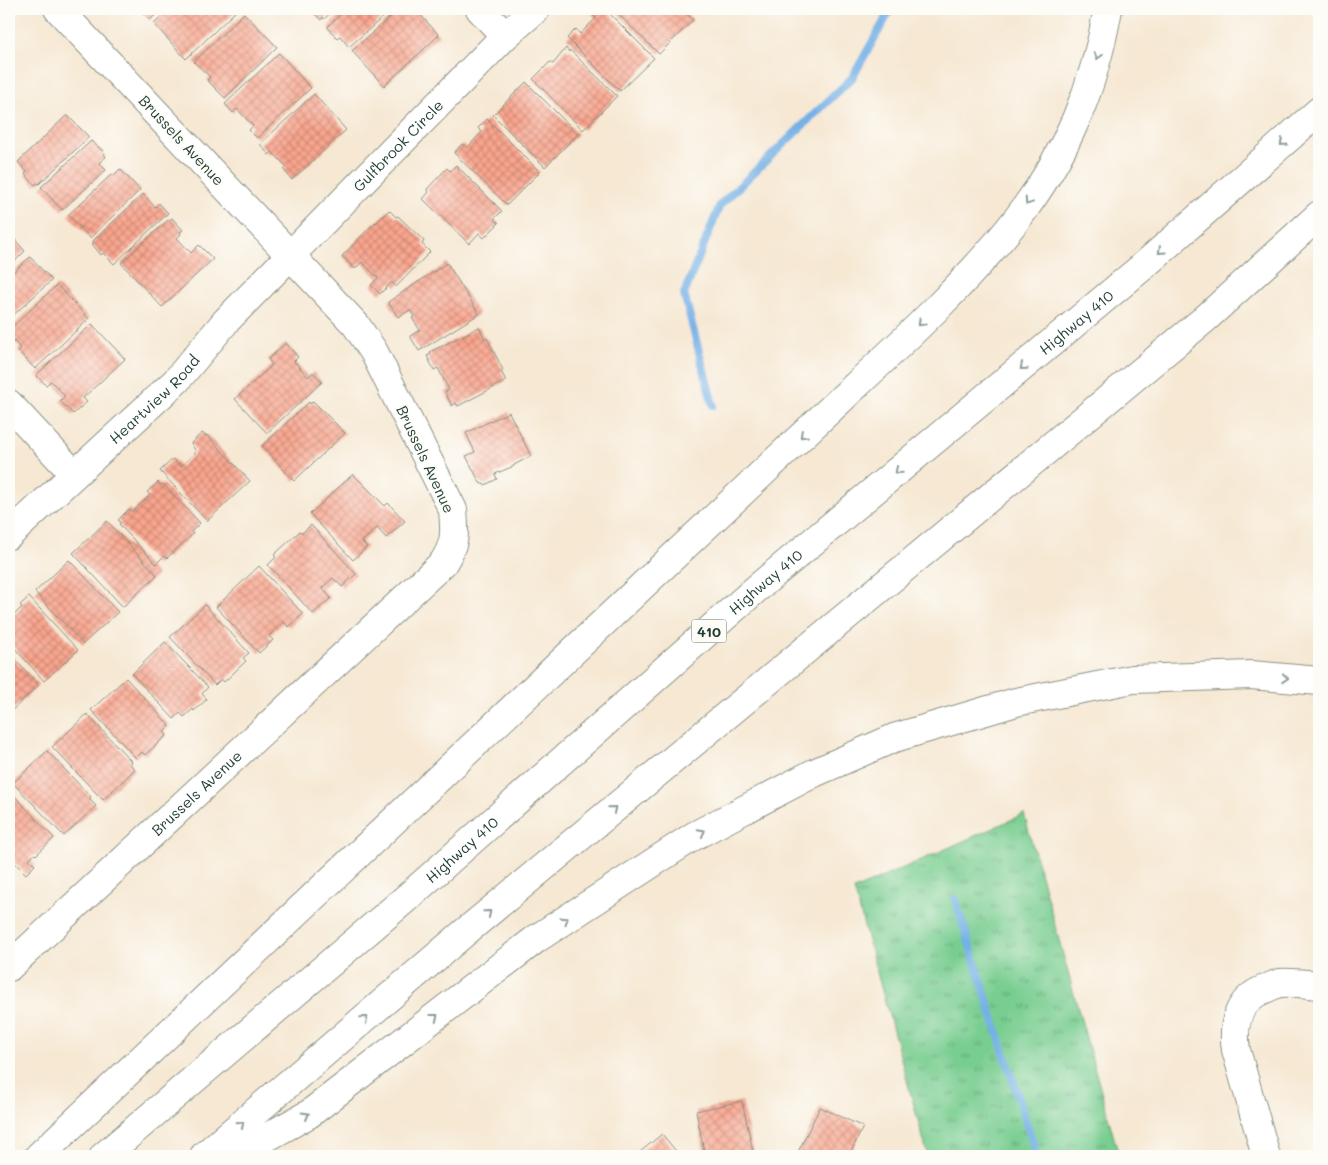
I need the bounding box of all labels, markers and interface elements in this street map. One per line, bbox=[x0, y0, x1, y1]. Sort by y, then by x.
one-way arrow bbox=[1094, 52, 1104, 60]
street label: Brussels Avenue bbox=[135, 91, 229, 189]
street label: Gulfbrook Circle bbox=[348, 95, 447, 196]
one-way arrow bbox=[1279, 137, 1288, 146]
one-way arrow bbox=[1025, 197, 1035, 206]
one-way arrow bbox=[1158, 245, 1167, 254]
street label: Highway 410 bbox=[1035, 285, 1118, 359]
one-way arrow bbox=[917, 317, 926, 326]
street label: Heartview Road bbox=[105, 350, 204, 448]
one-way arrow bbox=[1020, 361, 1029, 370]
street label: Brussels Avenue bbox=[392, 402, 460, 516]
one-way arrow bbox=[799, 429, 808, 438]
one-way arrow bbox=[895, 465, 904, 474]
street label: Highway 410 bbox=[724, 545, 806, 619]
road number: 410 bbox=[692, 620, 726, 642]
one-way arrow bbox=[1281, 672, 1289, 683]
street label: Brussels Avenue bbox=[147, 745, 246, 840]
one-way arrow bbox=[608, 806, 617, 815]
street label: Highway 410 bbox=[421, 812, 502, 887]
one-way arrow bbox=[696, 828, 705, 838]
one-way arrow bbox=[483, 910, 492, 919]
one-way arrow bbox=[559, 917, 569, 926]
one-way arrow bbox=[429, 1014, 439, 1023]
one-way arrow bbox=[359, 1015, 368, 1024]
one-way arrow bbox=[300, 1112, 309, 1122]
one-way arrow bbox=[236, 1121, 245, 1130]

